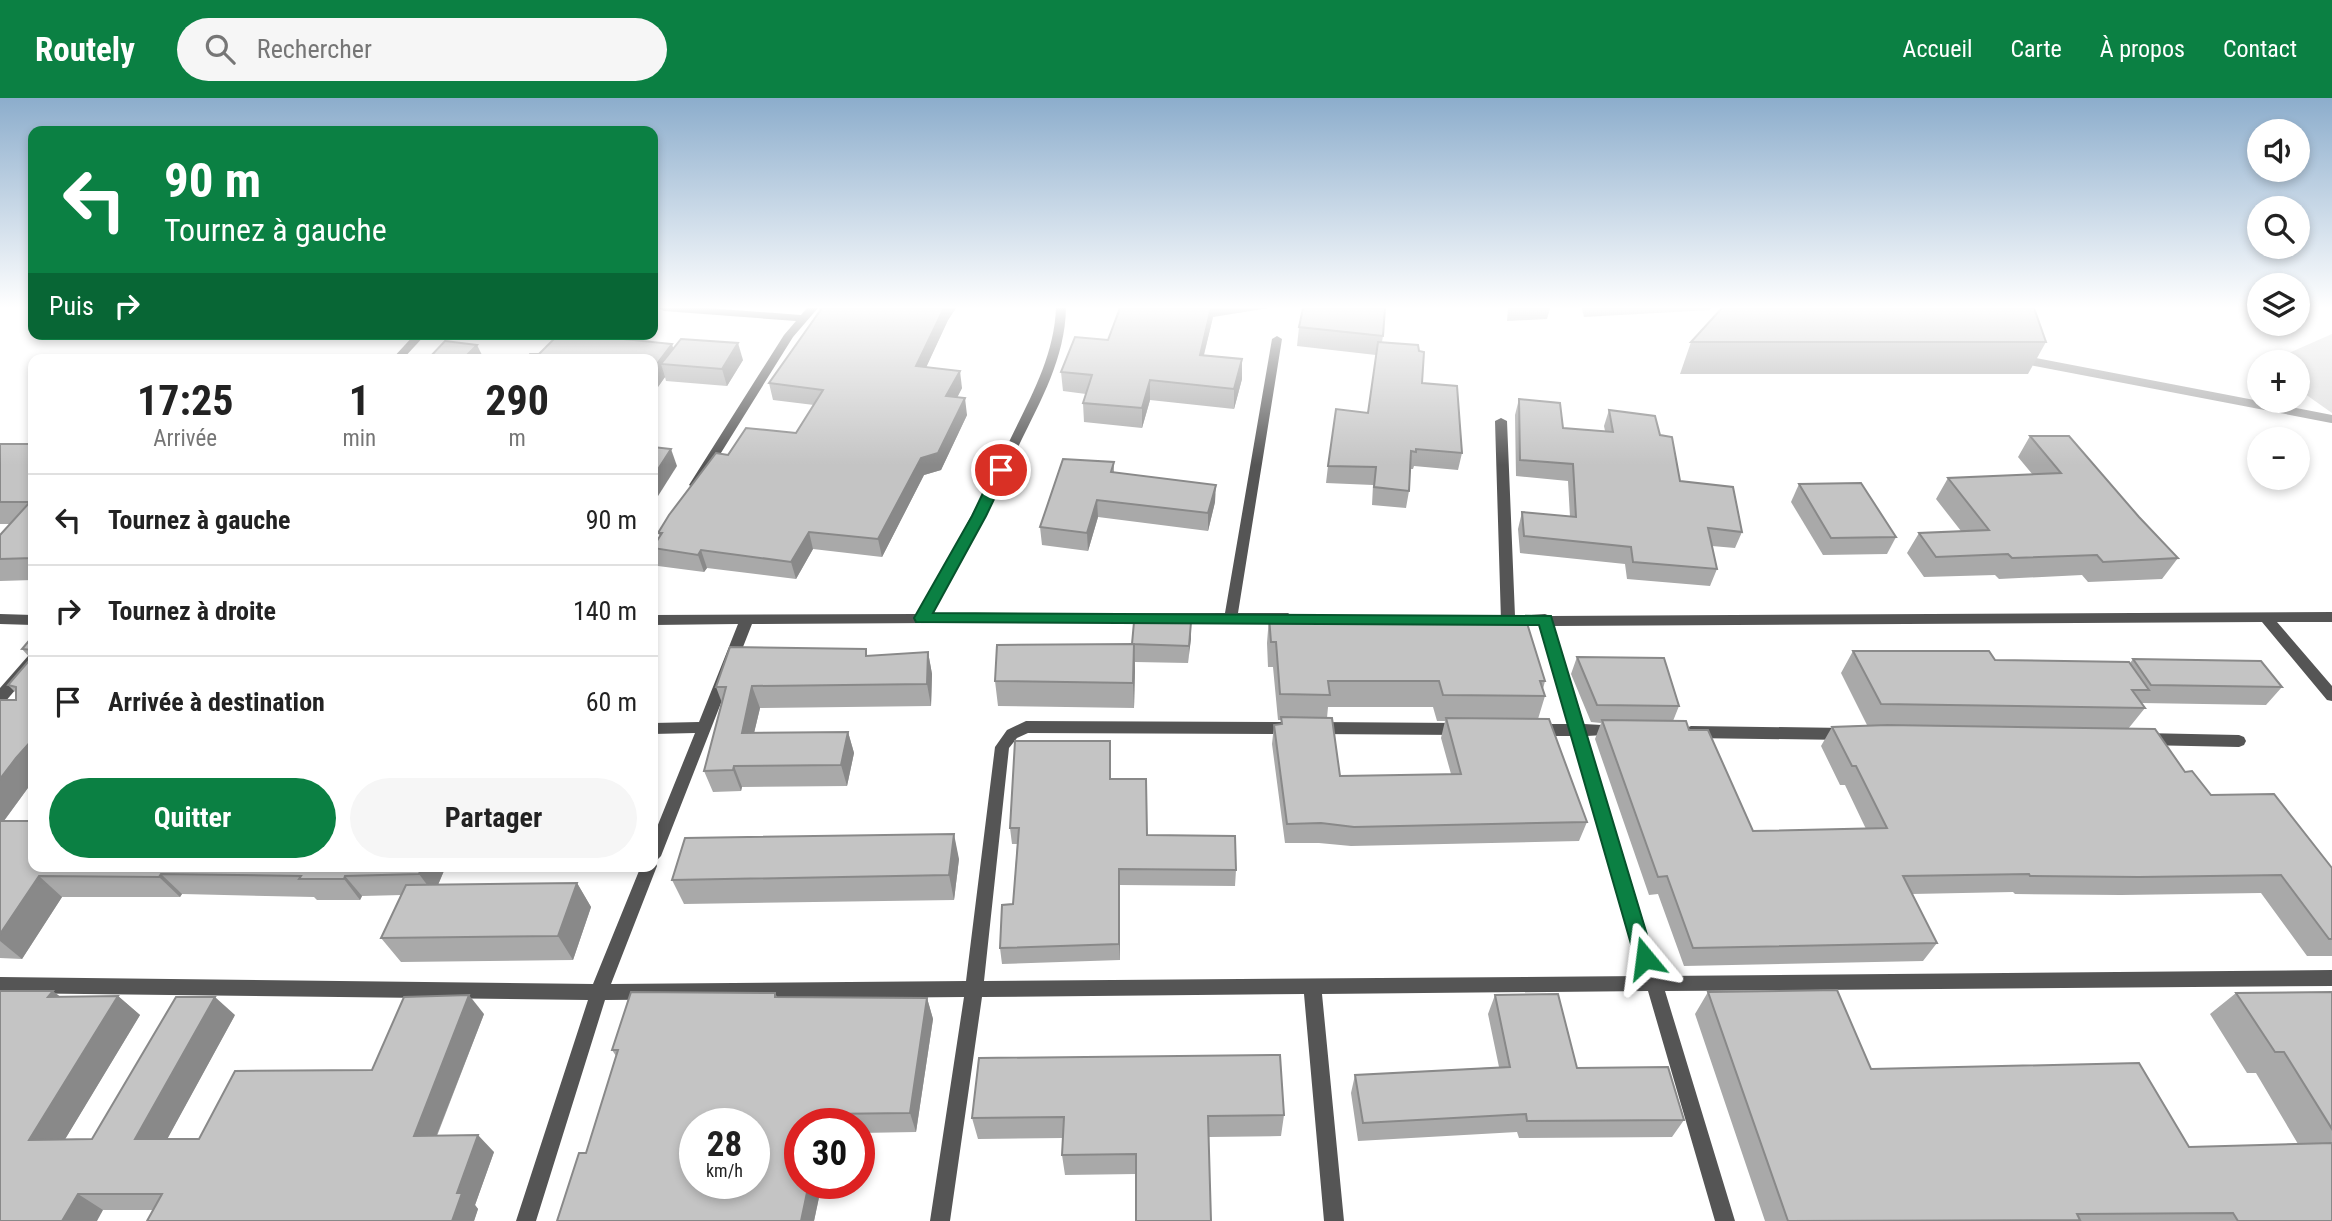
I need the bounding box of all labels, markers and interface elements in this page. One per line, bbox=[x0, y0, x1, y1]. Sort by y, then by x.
search box bbox=[177, 18, 667, 81]
text: Routely bbox=[35, 30, 135, 69]
icon: search bbox=[201, 30, 239, 68]
text: Rechercher bbox=[257, 34, 372, 64]
text: Accueil bbox=[1903, 35, 1972, 63]
text: Carte bbox=[2010, 35, 2062, 63]
text: À propos bbox=[2100, 35, 2185, 63]
text: Contact bbox=[2223, 35, 2297, 63]
map controls bbox=[2247, 119, 2310, 490]
button: sound bbox=[2247, 119, 2310, 182]
text: 90 m bbox=[164, 152, 261, 209]
icon: left bbox=[49, 154, 140, 245]
button: search bbox=[2247, 196, 2310, 259]
text: Tournez à gauche bbox=[164, 211, 387, 249]
button: layers bbox=[2247, 273, 2310, 336]
icon: right bbox=[108, 287, 146, 325]
text: Puis bbox=[49, 291, 94, 321]
button: + bbox=[2247, 350, 2310, 413]
text: 17:25 bbox=[137, 376, 233, 425]
text: 1 bbox=[349, 376, 370, 425]
text: 290 bbox=[485, 376, 549, 425]
text: Arrivée bbox=[153, 425, 217, 452]
text: min bbox=[342, 425, 376, 452]
text: m bbox=[508, 425, 526, 452]
button: − bbox=[2247, 427, 2310, 490]
pin bbox=[971, 440, 1031, 500]
icon: arrive bbox=[982, 451, 1020, 489]
icon: left bbox=[49, 501, 87, 539]
text: Tournez à gauche bbox=[108, 505, 290, 535]
text: 90 m bbox=[586, 505, 637, 535]
icon: right bbox=[49, 592, 87, 630]
text: Tournez à droite bbox=[108, 596, 276, 626]
text: 140 m bbox=[573, 596, 637, 626]
icon: arrive bbox=[49, 683, 87, 721]
text: Arrivée à destination bbox=[108, 687, 325, 717]
text: 60 m bbox=[586, 687, 637, 717]
button: Quitter bbox=[49, 778, 336, 858]
button: Partager bbox=[350, 778, 637, 858]
position arrow bbox=[1608, 921, 1682, 995]
speed limit sign: 30 bbox=[784, 1108, 875, 1199]
text: 28 bbox=[707, 1124, 742, 1165]
text: km/h bbox=[706, 1160, 743, 1181]

